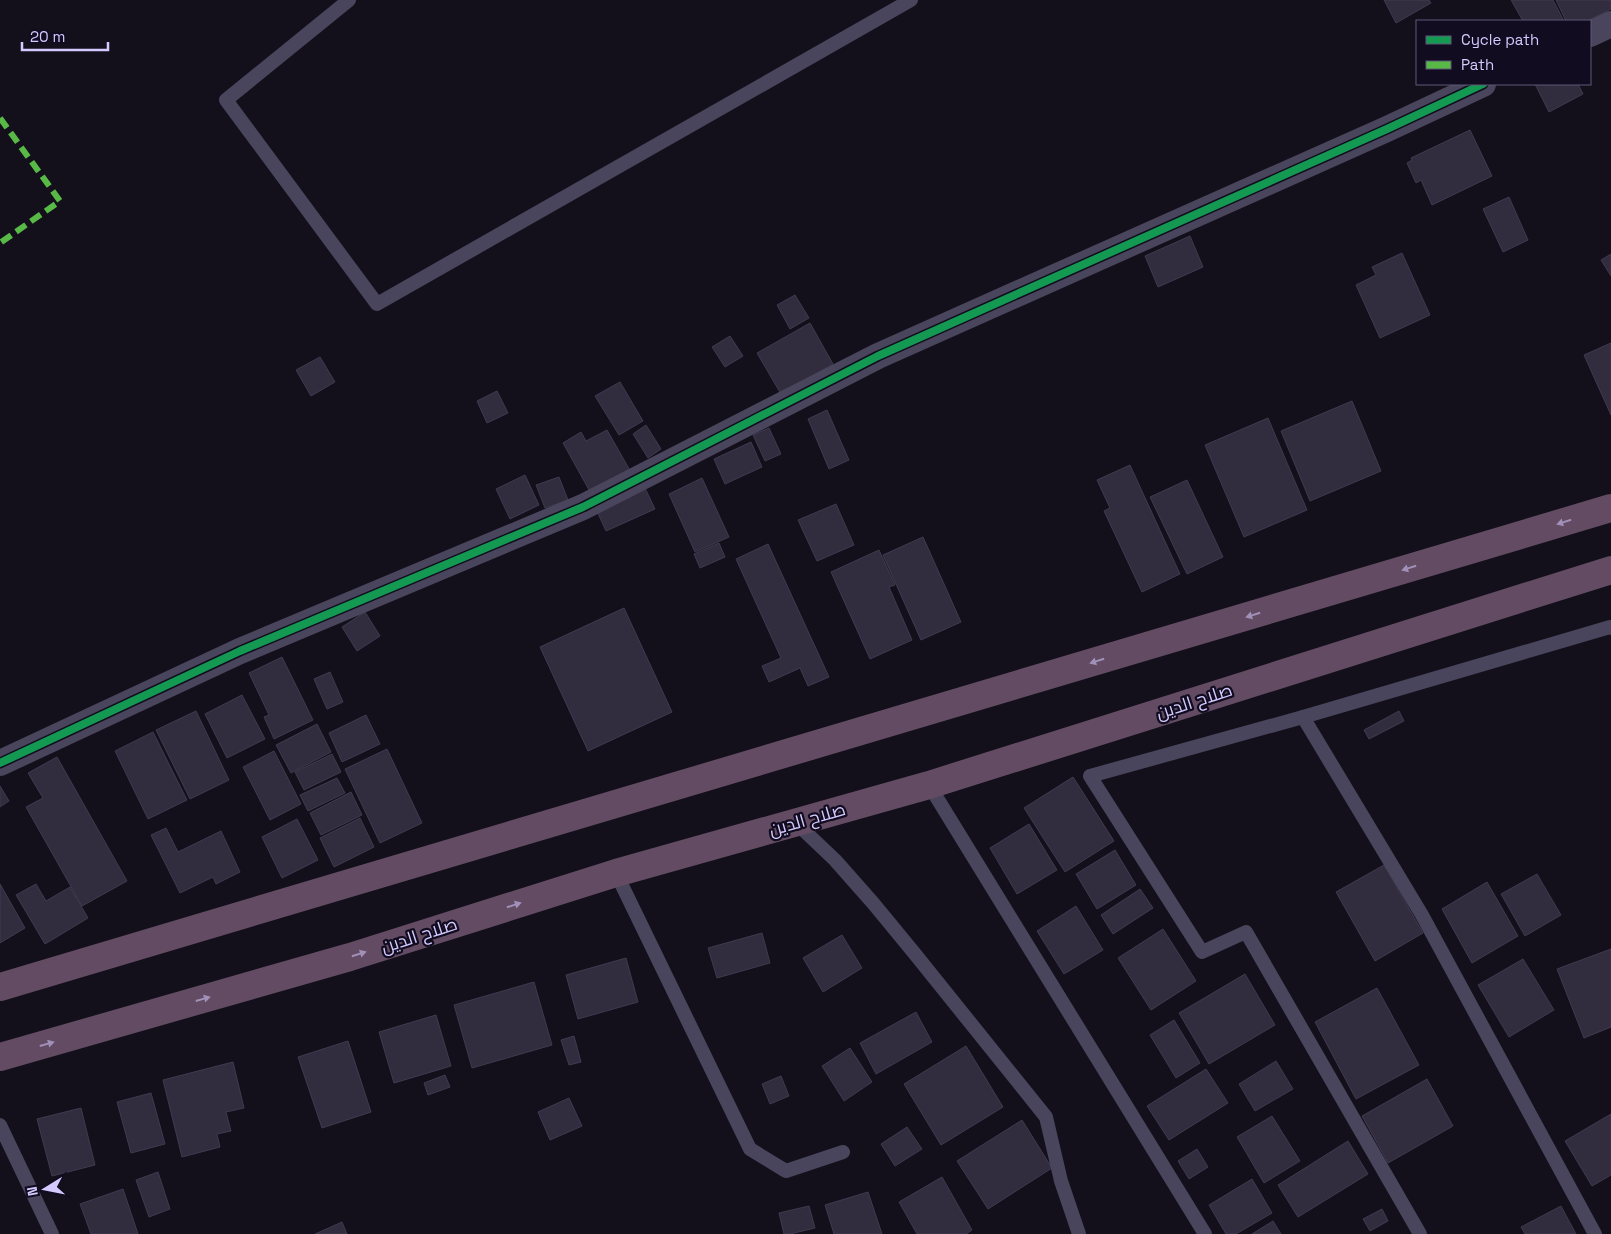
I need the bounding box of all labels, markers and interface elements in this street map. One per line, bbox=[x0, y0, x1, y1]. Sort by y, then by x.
scale bar bbox=[22, 20, 109, 52]
legend bbox=[1416, 20, 1591, 85]
text: 20 m bbox=[30, 27, 65, 46]
text: Cycle path bbox=[1461, 30, 1539, 49]
text: Path bbox=[1461, 55, 1494, 74]
one-way arrow bbox=[1557, 518, 1572, 526]
one-way arrow bbox=[1401, 565, 1416, 573]
one-way arrow bbox=[1245, 611, 1260, 619]
one-way arrow bbox=[1089, 657, 1104, 665]
street label: صلاح الدين bbox=[1153, 678, 1235, 725]
street label: صلاح الدين bbox=[766, 797, 848, 842]
one-way arrow bbox=[507, 901, 522, 909]
street label: صلاح الدين bbox=[378, 912, 460, 959]
one-way arrow bbox=[352, 950, 367, 958]
one-way arrow bbox=[196, 995, 211, 1003]
one-way arrow bbox=[39, 1040, 54, 1048]
north arrow bbox=[20, 1164, 70, 1214]
text: N bbox=[23, 1185, 42, 1197]

